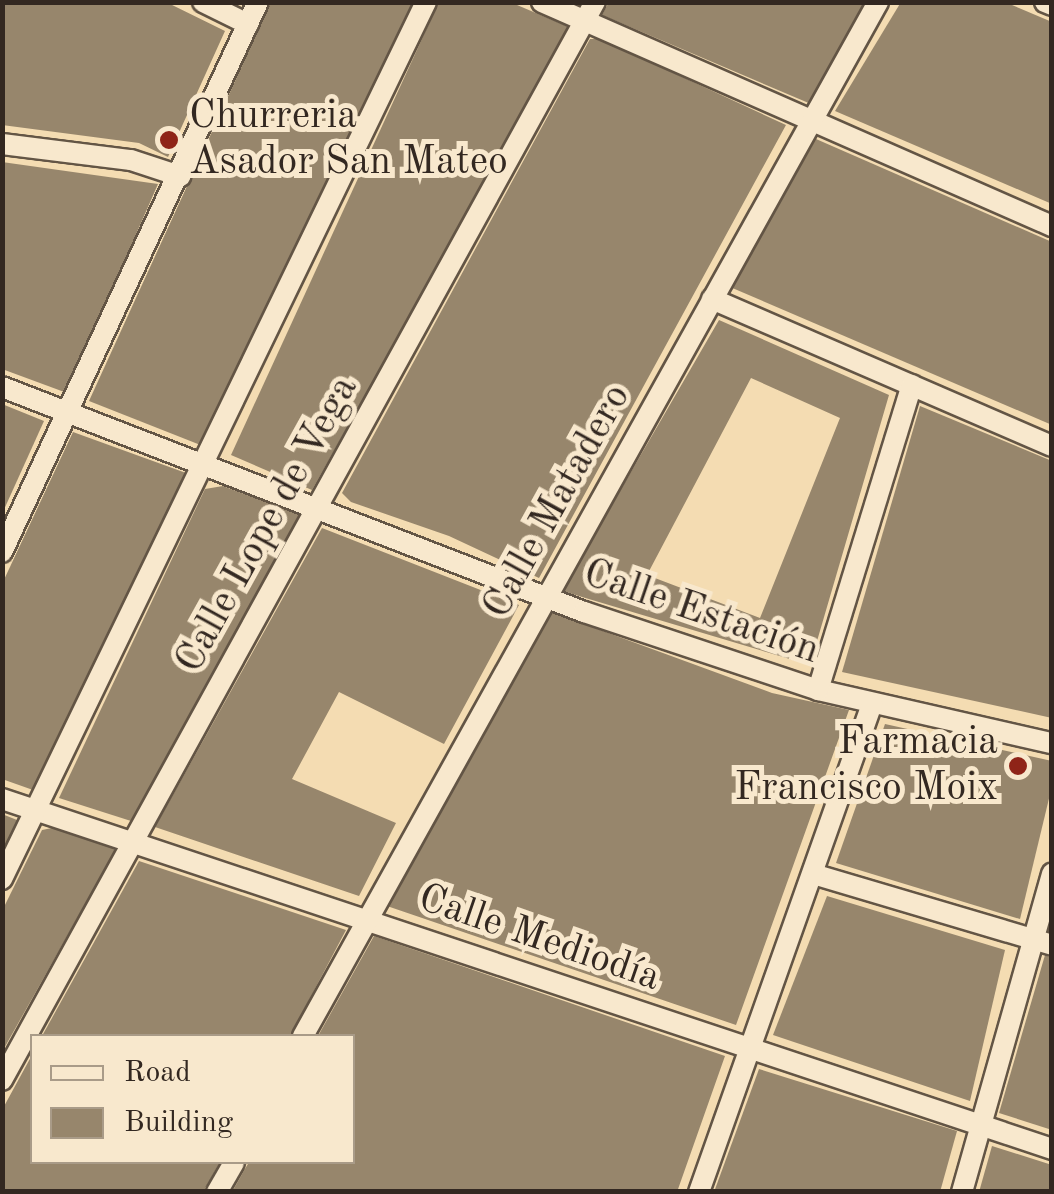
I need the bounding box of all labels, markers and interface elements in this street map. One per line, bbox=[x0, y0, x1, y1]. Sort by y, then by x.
place label: Churreria Asador San Mateo bbox=[189, 93, 508, 187]
marker: Churreria Asador San Mateo bbox=[158, 129, 180, 151]
street label: Calle Lope de Vega bbox=[167, 368, 369, 682]
street label: Calle Matadero bbox=[474, 377, 642, 627]
street label: Calle Estación bbox=[577, 550, 825, 676]
place label: Farmacia Francisco Moix bbox=[734, 719, 998, 813]
marker: Farmacia Francisco Moix bbox=[1007, 755, 1029, 777]
street label: Calle Mediodía bbox=[412, 875, 666, 1003]
legend bbox=[30, 1034, 355, 1164]
text: Road bbox=[124, 1058, 191, 1088]
text: Building bbox=[124, 1108, 233, 1138]

